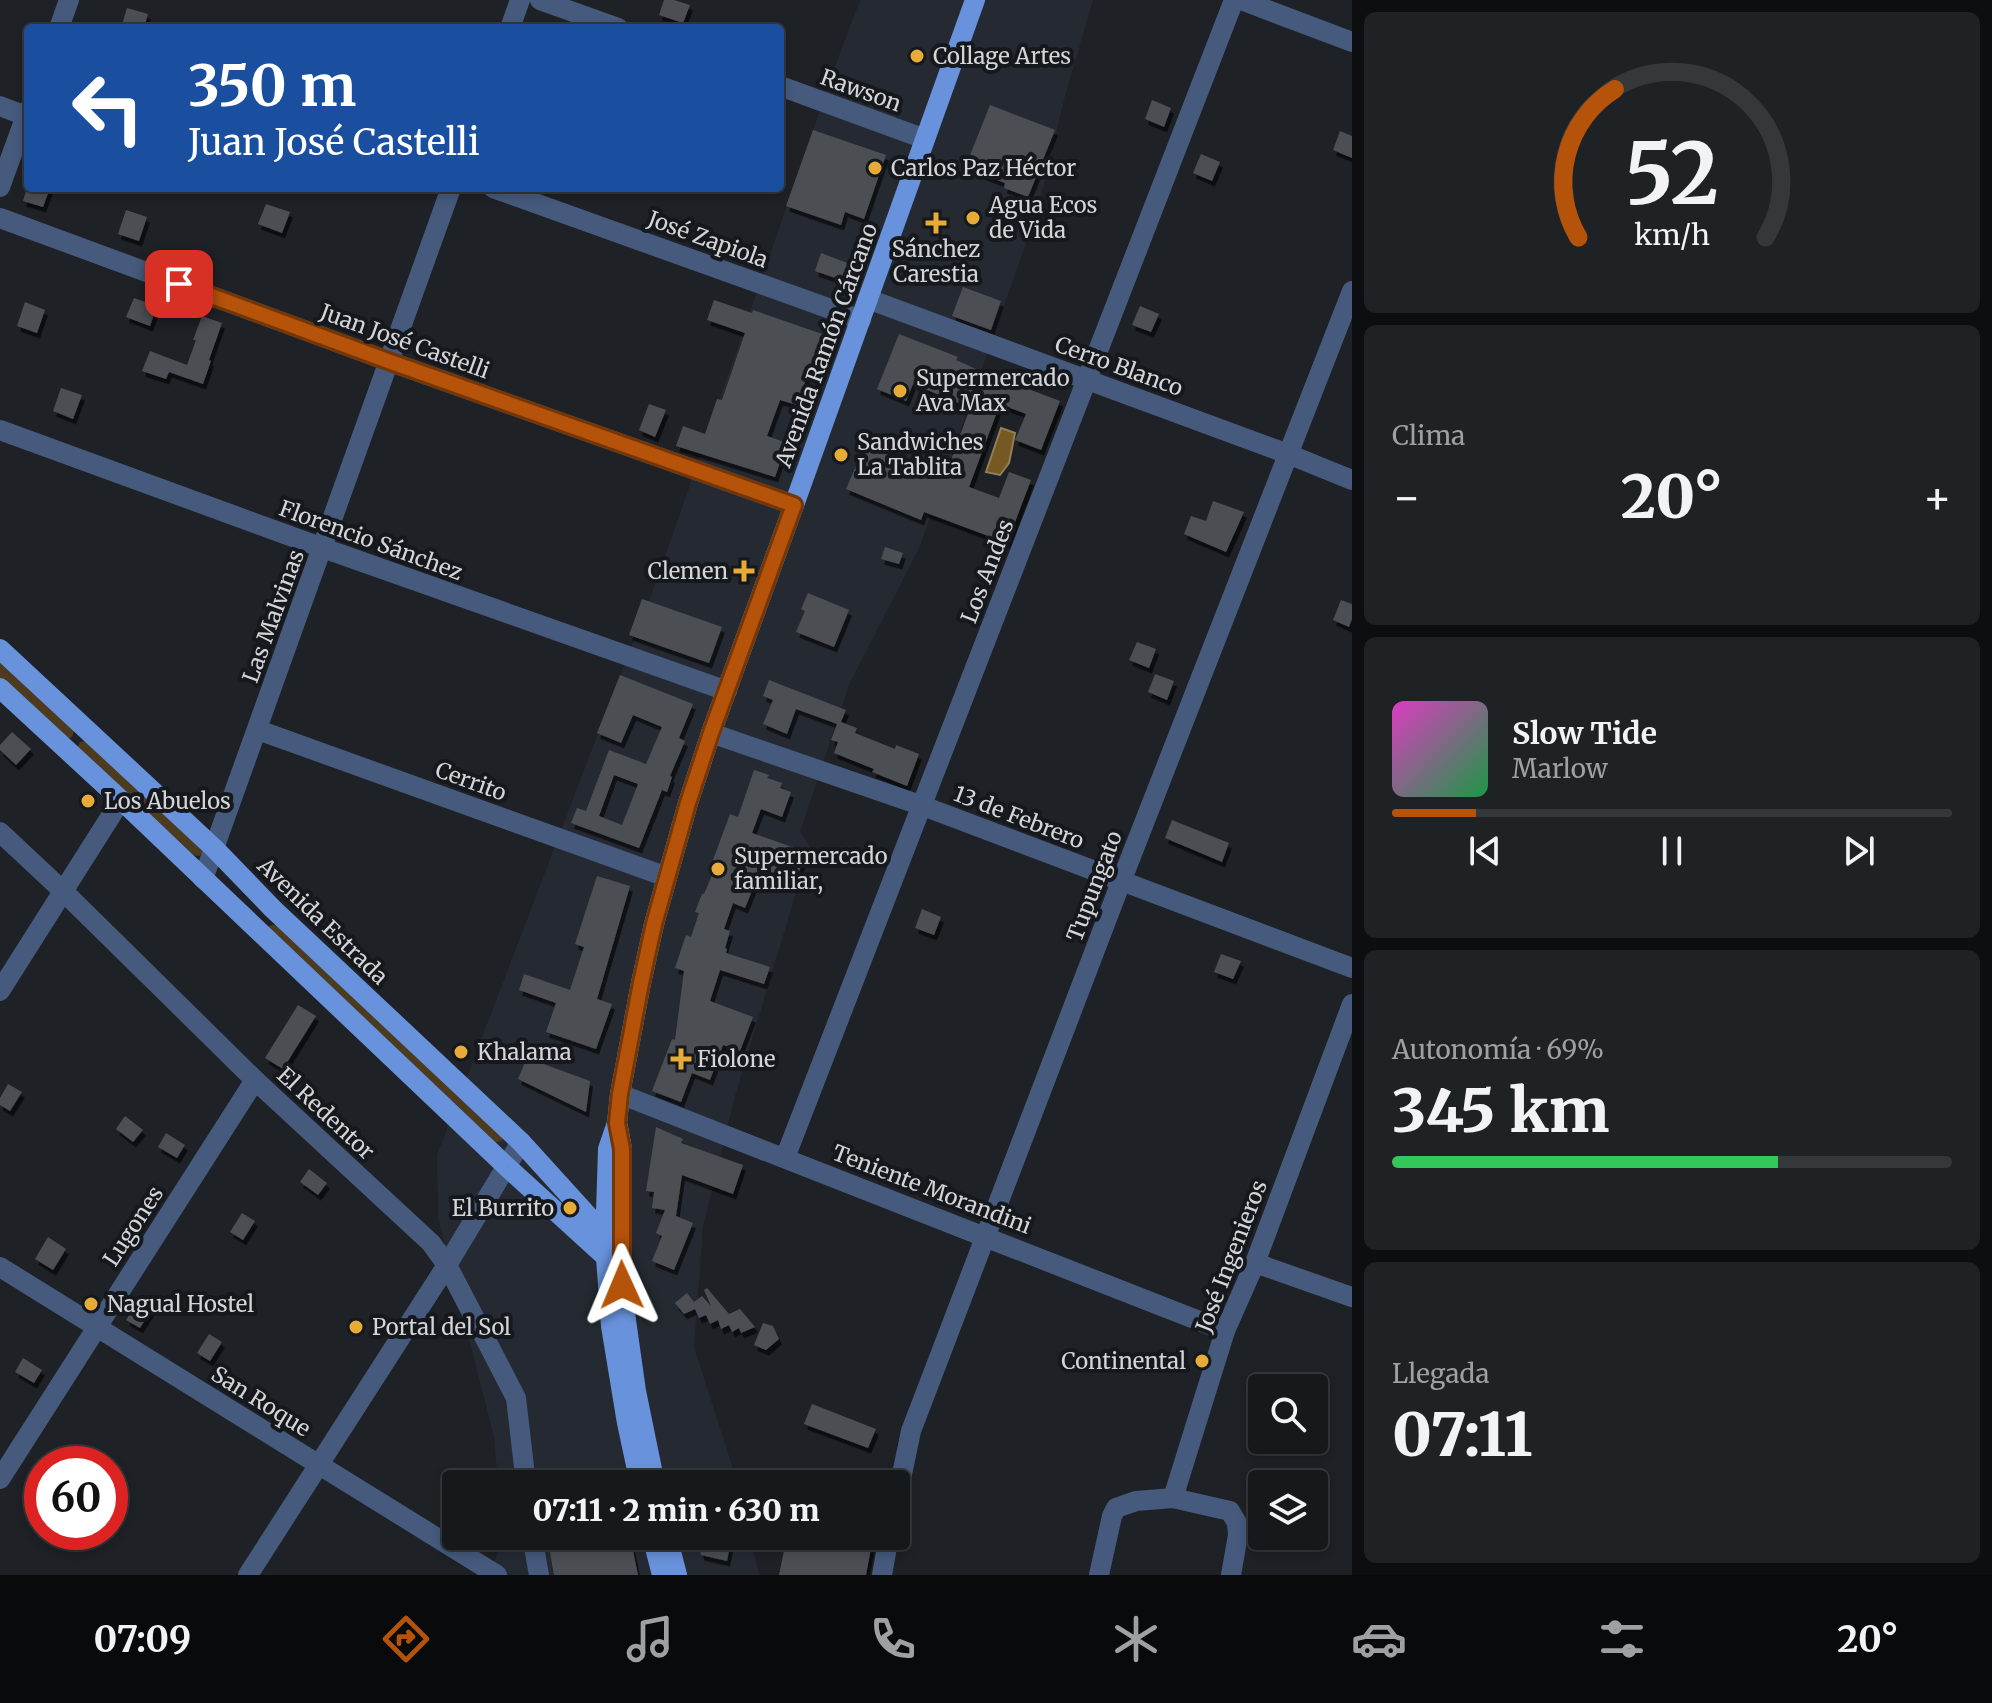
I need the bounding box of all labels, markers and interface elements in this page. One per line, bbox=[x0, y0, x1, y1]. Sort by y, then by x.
place label: Collage Artes bbox=[933, 42, 1071, 70]
marker: Collage Artes bbox=[908, 47, 926, 65]
text: 350 m bbox=[188, 51, 356, 121]
icon: left bbox=[56, 56, 160, 160]
street label: Rawson bbox=[817, 62, 906, 118]
text: Juan José Castelli bbox=[188, 120, 480, 165]
text: 52 bbox=[1625, 122, 1719, 227]
place label: Carlos Paz Héctor bbox=[891, 154, 1076, 182]
marker: Carlos Paz Héctor bbox=[866, 159, 884, 177]
place label: Agua Ecos de Vida bbox=[988, 191, 1097, 244]
street label: José Zapiola bbox=[643, 204, 772, 274]
marker: Agua Ecos de Vida bbox=[964, 209, 982, 227]
marker: Sánchez Carestia bbox=[927, 214, 945, 232]
text: km/h bbox=[1634, 217, 1710, 253]
street label: Avenida Ramón Cárcano bbox=[768, 219, 883, 472]
place label: Sánchez Carestia bbox=[892, 235, 980, 288]
pin bbox=[145, 250, 213, 318]
icon: arrive bbox=[157, 262, 201, 306]
street label: Juan José Castelli bbox=[316, 297, 494, 385]
street label: Cerro Blanco bbox=[1051, 330, 1187, 402]
place label: Supermercado Ava Max bbox=[915, 364, 1070, 417]
marker: Supermercado Ava Max bbox=[891, 382, 909, 400]
text: Clima bbox=[1392, 419, 1465, 452]
place label: Sandwiches La Tablita bbox=[857, 428, 984, 481]
marker: Sandwiches La Tablita bbox=[832, 446, 850, 464]
text: 20° bbox=[1621, 459, 1723, 534]
text: − bbox=[1392, 470, 1421, 525]
text: + bbox=[1923, 470, 1952, 525]
street label: Florencio Sánchez bbox=[276, 494, 466, 586]
street label: Los Andes bbox=[954, 515, 1020, 627]
street label: Las Malvinas bbox=[236, 546, 310, 686]
place label: Clemen bbox=[648, 557, 728, 585]
marker: Clemen bbox=[735, 562, 753, 580]
text: Slow Tide bbox=[1512, 714, 1657, 752]
text: Marlow bbox=[1512, 752, 1608, 785]
street label: Cerrito bbox=[432, 755, 510, 807]
street label: 13 de Febrero bbox=[950, 779, 1088, 855]
place label: Los Abuelos bbox=[104, 787, 231, 815]
marker: Los Abuelos bbox=[79, 792, 97, 810]
street label: Tupungato bbox=[1060, 827, 1128, 945]
icon: previous bbox=[1463, 829, 1507, 873]
icon: pause bbox=[1650, 829, 1694, 873]
icon: next bbox=[1837, 829, 1881, 873]
place label: Supermercado familiar, bbox=[734, 842, 888, 895]
street label: Avenida Estrada bbox=[251, 851, 394, 990]
marker: Supermercado familiar, bbox=[709, 860, 727, 878]
text: Autonomía · 69% bbox=[1392, 1033, 1604, 1066]
place label: Khalama bbox=[477, 1038, 572, 1066]
marker: Khalama bbox=[452, 1043, 470, 1061]
place label: Fiolone bbox=[697, 1045, 776, 1073]
marker: Fiolone bbox=[672, 1050, 690, 1068]
street label: El Redentor bbox=[271, 1061, 381, 1165]
text: 345 km bbox=[1392, 1073, 1609, 1148]
street label: Teniente Morandini bbox=[829, 1138, 1035, 1240]
street label: José Ingenieros bbox=[1189, 1176, 1273, 1337]
street label: Lugones bbox=[97, 1181, 169, 1271]
place label: El Burrito bbox=[452, 1194, 554, 1222]
marker: El Burrito bbox=[561, 1199, 579, 1217]
position arrow bbox=[580, 1243, 664, 1327]
place label: Nagual Hostel bbox=[107, 1290, 254, 1318]
marker: Nagual Hostel bbox=[82, 1295, 100, 1313]
place label: Portal del Sol bbox=[372, 1313, 511, 1341]
marker: Portal del Sol bbox=[347, 1318, 365, 1336]
place label: Continental bbox=[1061, 1347, 1186, 1375]
marker: Continental bbox=[1193, 1352, 1211, 1370]
text: Llegada bbox=[1392, 1357, 1489, 1390]
street label: San Roque bbox=[206, 1360, 316, 1442]
map controls bbox=[1248, 1374, 1328, 1550]
button: search bbox=[1248, 1374, 1328, 1454]
text: 07:11 bbox=[1392, 1397, 1532, 1472]
speed limit sign: 60 bbox=[24, 1446, 128, 1550]
button: layers bbox=[1248, 1470, 1328, 1550]
text: 07:11 · 2 min · 630 m bbox=[533, 1491, 820, 1529]
icon: directions bbox=[378, 1611, 434, 1667]
icon: music bbox=[622, 1611, 678, 1667]
icon: phone bbox=[865, 1611, 921, 1667]
icon: climate bbox=[1108, 1611, 1164, 1667]
icon: car bbox=[1351, 1611, 1407, 1667]
icon: filters bbox=[1594, 1611, 1650, 1667]
text: 07:09 bbox=[94, 1617, 191, 1662]
text: 20° bbox=[1837, 1617, 1898, 1662]

